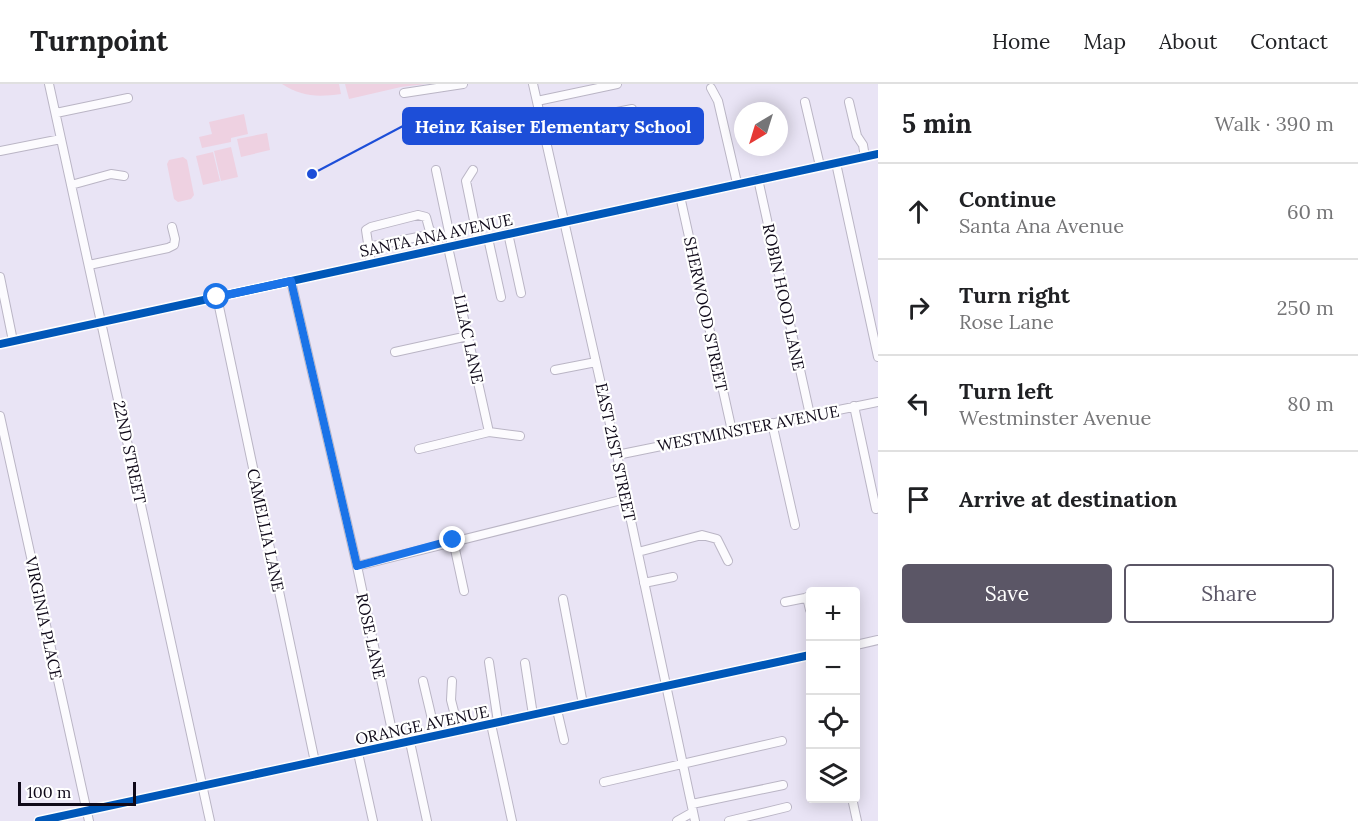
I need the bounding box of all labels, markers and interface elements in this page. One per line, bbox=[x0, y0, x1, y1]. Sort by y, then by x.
text: Turnpoint bbox=[30, 23, 168, 59]
text: Home bbox=[992, 28, 1050, 55]
text: Map bbox=[1083, 28, 1126, 55]
text: About bbox=[1159, 28, 1217, 55]
text: Contact bbox=[1250, 28, 1328, 55]
north arrow bbox=[734, 102, 788, 156]
text: 5 min bbox=[902, 107, 972, 140]
callout: Heinz Kaiser Elementary School bbox=[403, 108, 703, 144]
text: Walk · 390 m bbox=[1215, 111, 1334, 136]
text: Heinz Kaiser Elementary School bbox=[415, 115, 692, 138]
text: Continue bbox=[959, 185, 1056, 213]
icon: ahead bbox=[902, 195, 935, 228]
text: 60 m bbox=[1287, 199, 1334, 224]
street label: SANTA ANA AVENUE bbox=[358, 209, 514, 261]
text: Santa Ana Avenue bbox=[959, 213, 1124, 238]
street label: ROBIN HOOD LANE bbox=[759, 222, 809, 372]
street label: SHERWOOD STREET bbox=[680, 235, 732, 393]
text: Turn right bbox=[959, 281, 1070, 309]
route start bbox=[203, 283, 229, 309]
icon: right bbox=[902, 291, 935, 324]
street label: LILAC LANE bbox=[450, 292, 488, 386]
text: 250 m bbox=[1277, 295, 1334, 320]
text: Rose Lane bbox=[959, 309, 1054, 334]
text: Turn left bbox=[959, 377, 1053, 405]
street label: EAST 21ST STREET bbox=[592, 381, 640, 523]
icon: left bbox=[902, 387, 935, 420]
text: 80 m bbox=[1287, 391, 1334, 416]
street label: 22ND STREET bbox=[109, 399, 151, 505]
street label: WESTMINSTER AVENUE bbox=[655, 401, 841, 455]
text: Westminster Avenue bbox=[959, 405, 1151, 430]
street label: CAMELLIA LANE bbox=[243, 467, 289, 593]
icon: arrive bbox=[902, 483, 935, 516]
text: Arrive at destination bbox=[959, 485, 1177, 513]
route end bbox=[439, 526, 465, 552]
street label: VIRGINIA PLACE bbox=[21, 554, 67, 681]
button: Save bbox=[902, 564, 1112, 623]
button: Share bbox=[1124, 564, 1334, 623]
map controls bbox=[806, 587, 860, 803]
button: + bbox=[806, 587, 860, 641]
street label: ROSE LANE bbox=[352, 591, 390, 681]
button: − bbox=[806, 641, 860, 695]
button: locate bbox=[806, 695, 860, 749]
street label: ORANGE AVENUE bbox=[353, 701, 491, 749]
button: layers bbox=[806, 749, 860, 803]
scale bar bbox=[18, 779, 136, 806]
text: 100 m bbox=[27, 782, 71, 802]

